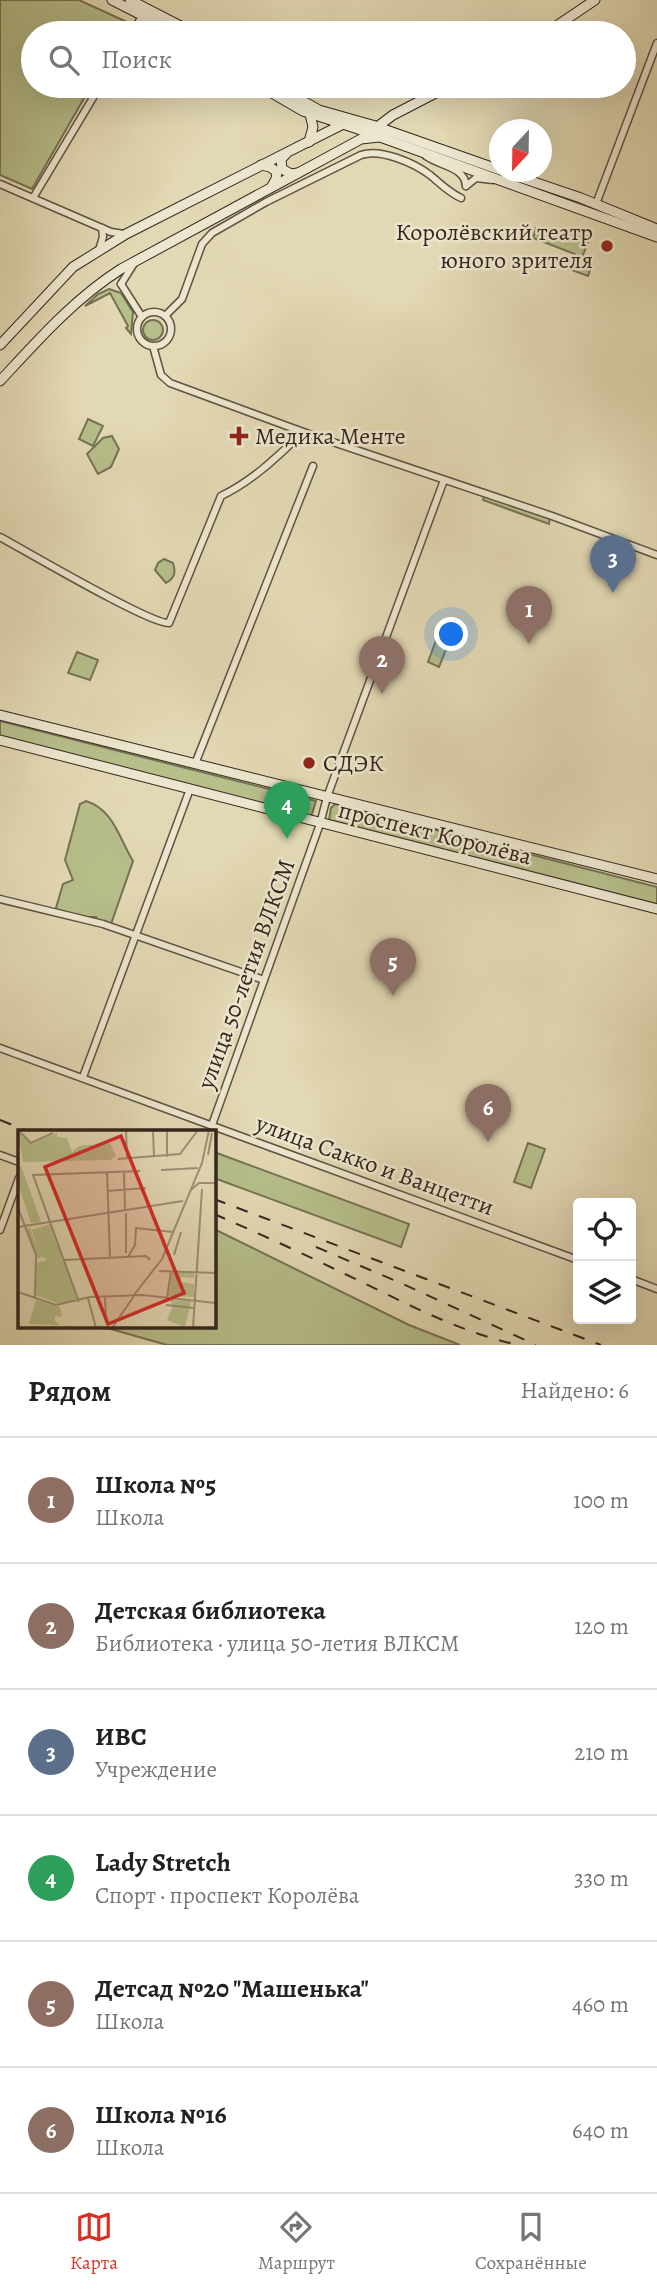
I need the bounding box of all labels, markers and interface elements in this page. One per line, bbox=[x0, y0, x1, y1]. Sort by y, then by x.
search box bbox=[21, 21, 636, 98]
icon: search bbox=[45, 41, 83, 79]
text: Поиск bbox=[101, 42, 172, 77]
north arrow bbox=[489, 119, 552, 182]
place label: Королёвский театр юного зрителя bbox=[396, 216, 593, 276]
marker: Королёвский театр юного зрителя bbox=[599, 238, 615, 254]
place label: Медика Менте bbox=[255, 420, 406, 452]
marker: Медика Менте bbox=[229, 426, 249, 446]
pin: 3 bbox=[590, 535, 636, 593]
pin: 1 bbox=[506, 586, 552, 644]
your location bbox=[434, 617, 468, 651]
pin: 2 bbox=[359, 636, 405, 694]
place label: СДЭК bbox=[323, 747, 384, 779]
marker: СДЭК bbox=[301, 755, 317, 771]
pin: 4 bbox=[264, 781, 310, 839]
street label: проспект Королёва bbox=[335, 794, 535, 872]
street label: улица 50-летия ВЛКСМ bbox=[189, 855, 302, 1094]
pin: 5 bbox=[370, 938, 416, 996]
pin: 6 bbox=[465, 1084, 511, 1142]
street label: улица Сакко и Ванцетти bbox=[251, 1107, 499, 1223]
inset map bbox=[18, 1130, 215, 1328]
map controls bbox=[573, 1198, 636, 1324]
button: locate bbox=[573, 1198, 636, 1261]
button: layers bbox=[573, 1261, 636, 1324]
text: Рядом bbox=[28, 1371, 111, 1411]
text: Найдено: 6 bbox=[521, 1375, 629, 1406]
text: Школа №5 bbox=[95, 1467, 216, 1502]
text: 1 bbox=[47, 1485, 55, 1516]
text: 100 m bbox=[573, 1485, 629, 1516]
text: Школа bbox=[95, 1502, 164, 1533]
text: Детская библиотека bbox=[95, 1593, 326, 1628]
text: 2 bbox=[45, 1611, 57, 1642]
text: 120 m bbox=[574, 1611, 629, 1642]
text: Библиотека · улица 50-летия ВЛКСМ bbox=[95, 1628, 460, 1659]
text: ИВС bbox=[95, 1719, 147, 1754]
text: 3 bbox=[46, 1737, 56, 1768]
text: 210 m bbox=[574, 1737, 629, 1768]
text: Учреждение bbox=[95, 1754, 217, 1785]
text: Lady Stretch bbox=[95, 1845, 231, 1880]
text: 4 bbox=[46, 1863, 56, 1894]
text: 330 m bbox=[574, 1863, 629, 1894]
text: Спорт · проспект Королёва bbox=[95, 1880, 359, 1911]
text: Детсад №20 "Машенька" bbox=[95, 1971, 369, 2006]
text: 5 bbox=[46, 1989, 56, 2020]
text: 460 m bbox=[572, 1989, 629, 2020]
text: Школа bbox=[95, 2006, 164, 2037]
text: Школа №16 bbox=[95, 2097, 227, 2132]
text: 6 bbox=[46, 2115, 56, 2146]
text: 640 m bbox=[572, 2115, 629, 2146]
text: Школа bbox=[95, 2132, 164, 2163]
tab: Карта bbox=[70, 2208, 118, 2276]
tab: Маршрут bbox=[258, 2208, 335, 2276]
tab: Сохранённые bbox=[475, 2208, 587, 2276]

